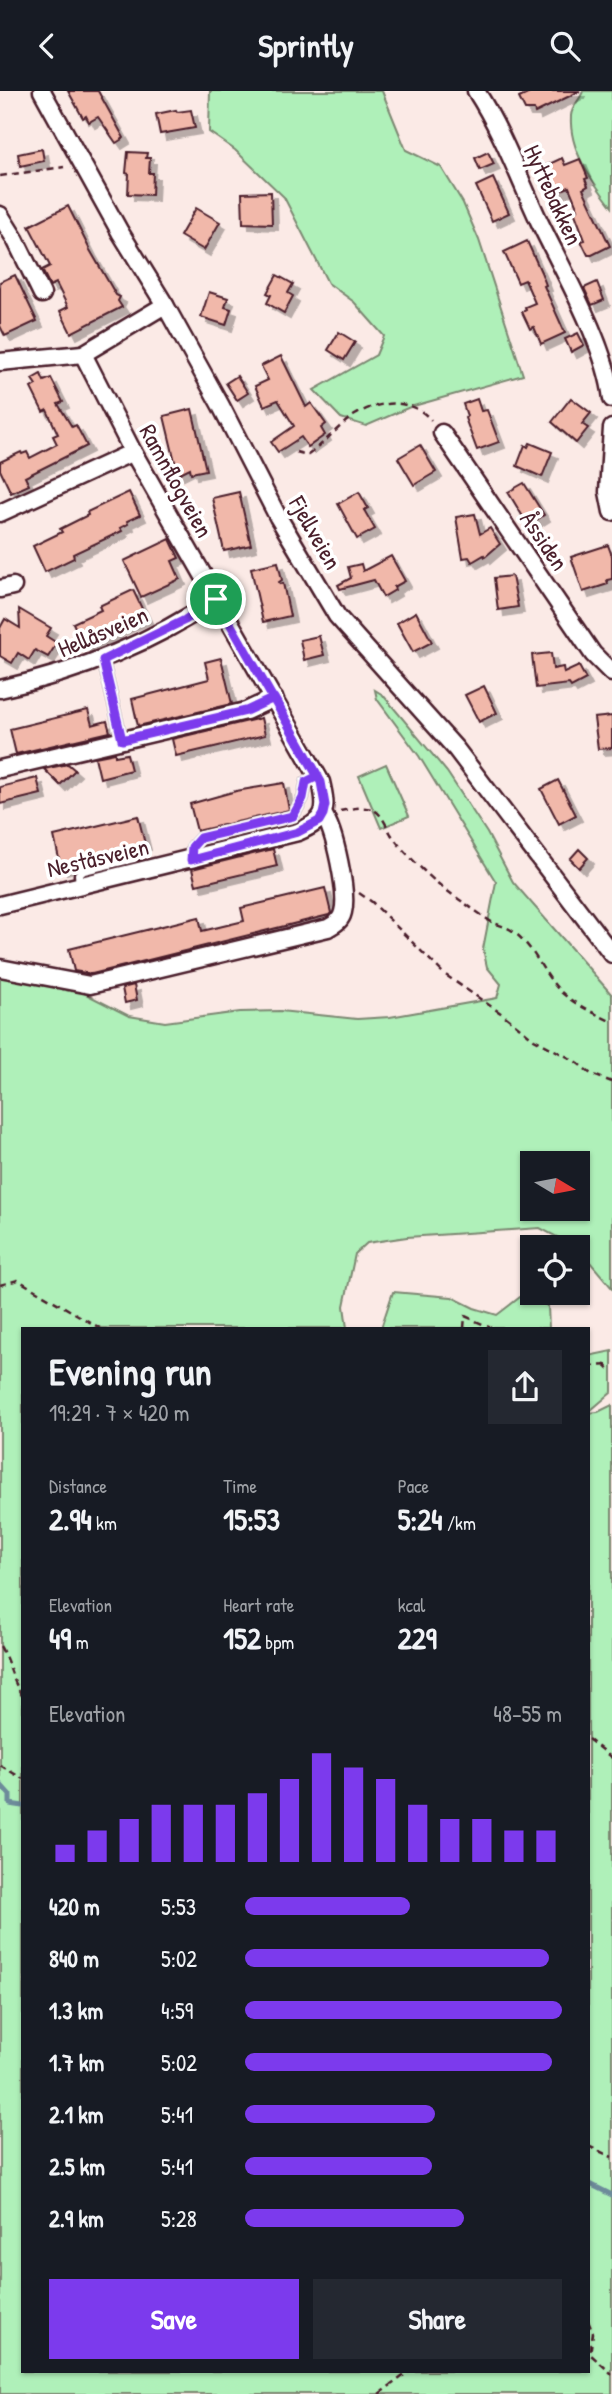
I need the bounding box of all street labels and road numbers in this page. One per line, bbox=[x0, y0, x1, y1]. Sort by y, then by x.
street label: Hyttebakken bbox=[517, 139, 591, 250]
street label: Ramnflogveien bbox=[133, 418, 221, 543]
street label: Fjellveien bbox=[282, 489, 350, 575]
street label: Åssiden bbox=[513, 504, 576, 576]
street label: Hellåsveien bbox=[53, 598, 152, 664]
street label: Neståsveien bbox=[44, 830, 152, 884]

